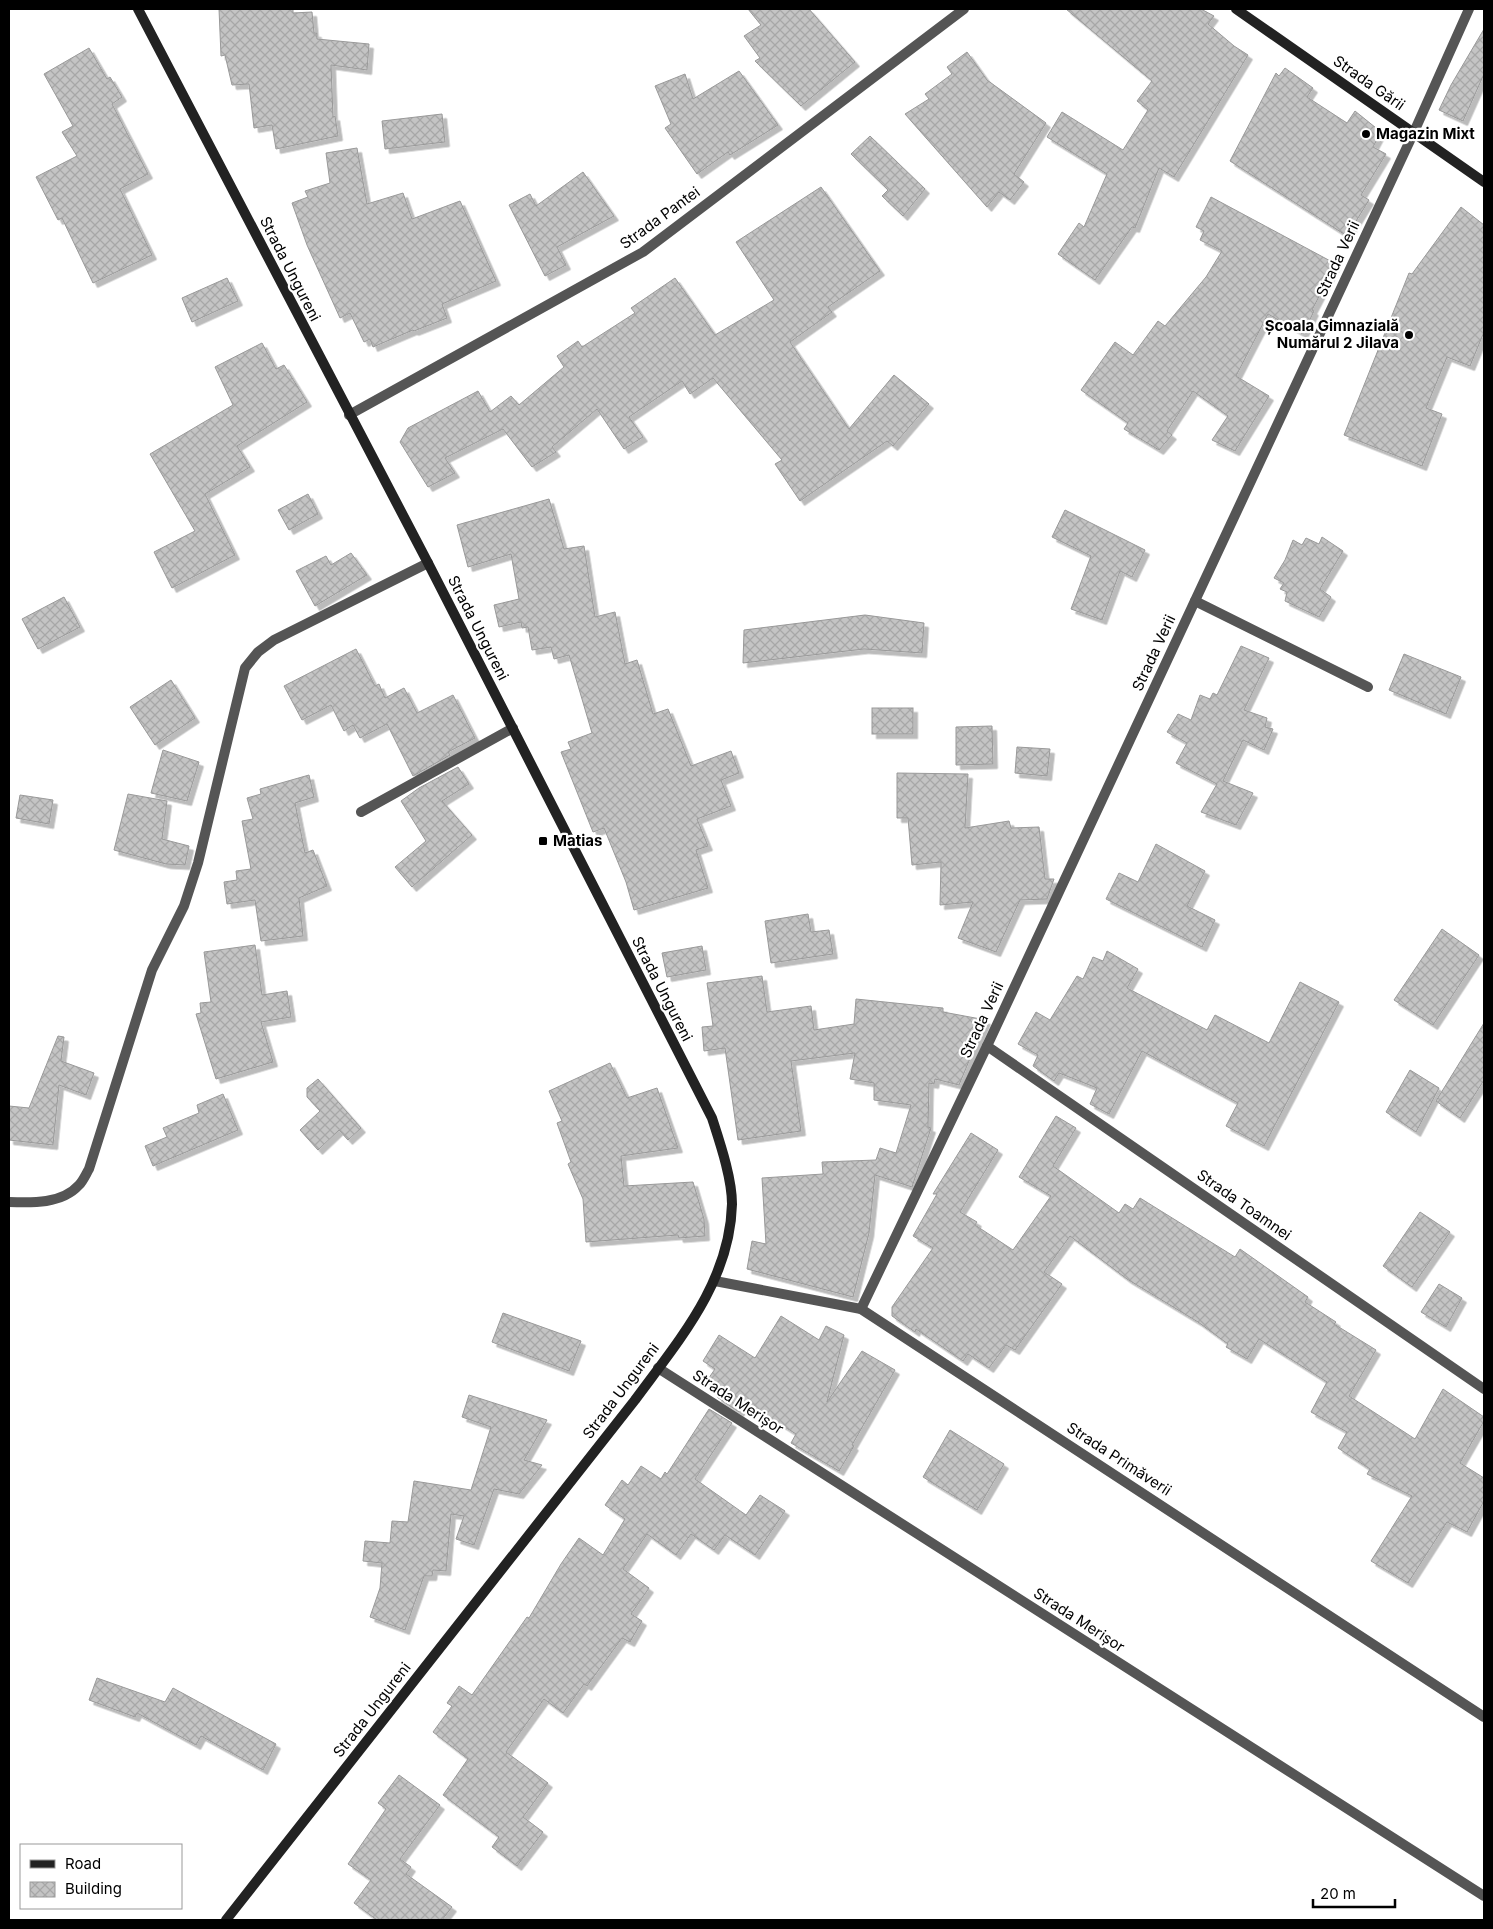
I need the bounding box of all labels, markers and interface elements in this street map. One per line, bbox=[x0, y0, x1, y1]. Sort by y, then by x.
street label: Strada Gării bbox=[1330, 51, 1409, 114]
place label: Magazin Mixt bbox=[1376, 124, 1475, 143]
marker: Magazin Mixt bbox=[1360, 128, 1372, 140]
street label: Strada Pantei bbox=[616, 182, 703, 253]
street label: Strada Ungureni bbox=[256, 213, 325, 324]
street label: Strada Verii bbox=[1312, 218, 1363, 300]
place label: Școala Gimnazială Numărul 2 Jilava bbox=[1265, 316, 1399, 352]
marker: Școala Gimnazială Numărul 2 Jilava bbox=[1403, 329, 1415, 341]
street label: Strada Ungureni bbox=[444, 572, 513, 683]
street label: Strada Verii bbox=[1128, 612, 1179, 694]
place label: Matias bbox=[553, 831, 602, 850]
marker: Matias bbox=[537, 835, 549, 847]
street label: Strada Ungureni bbox=[628, 933, 697, 1044]
street label: Strada Verii bbox=[956, 979, 1007, 1061]
street label: Strada Toamnei bbox=[1193, 1165, 1295, 1244]
street label: Strada Ungureni bbox=[578, 1339, 663, 1442]
street label: Strada Merișor bbox=[689, 1365, 788, 1438]
street label: Strada Primăverii bbox=[1063, 1418, 1175, 1499]
street label: Strada Merișor bbox=[1030, 1583, 1129, 1656]
street label: Strada Ungureni bbox=[329, 1658, 415, 1761]
legend bbox=[20, 1844, 182, 1909]
text: Road bbox=[65, 1854, 101, 1873]
scale bar bbox=[1313, 1876, 1396, 1908]
text: Building bbox=[65, 1879, 122, 1898]
text: 20 m bbox=[1320, 1884, 1356, 1903]

